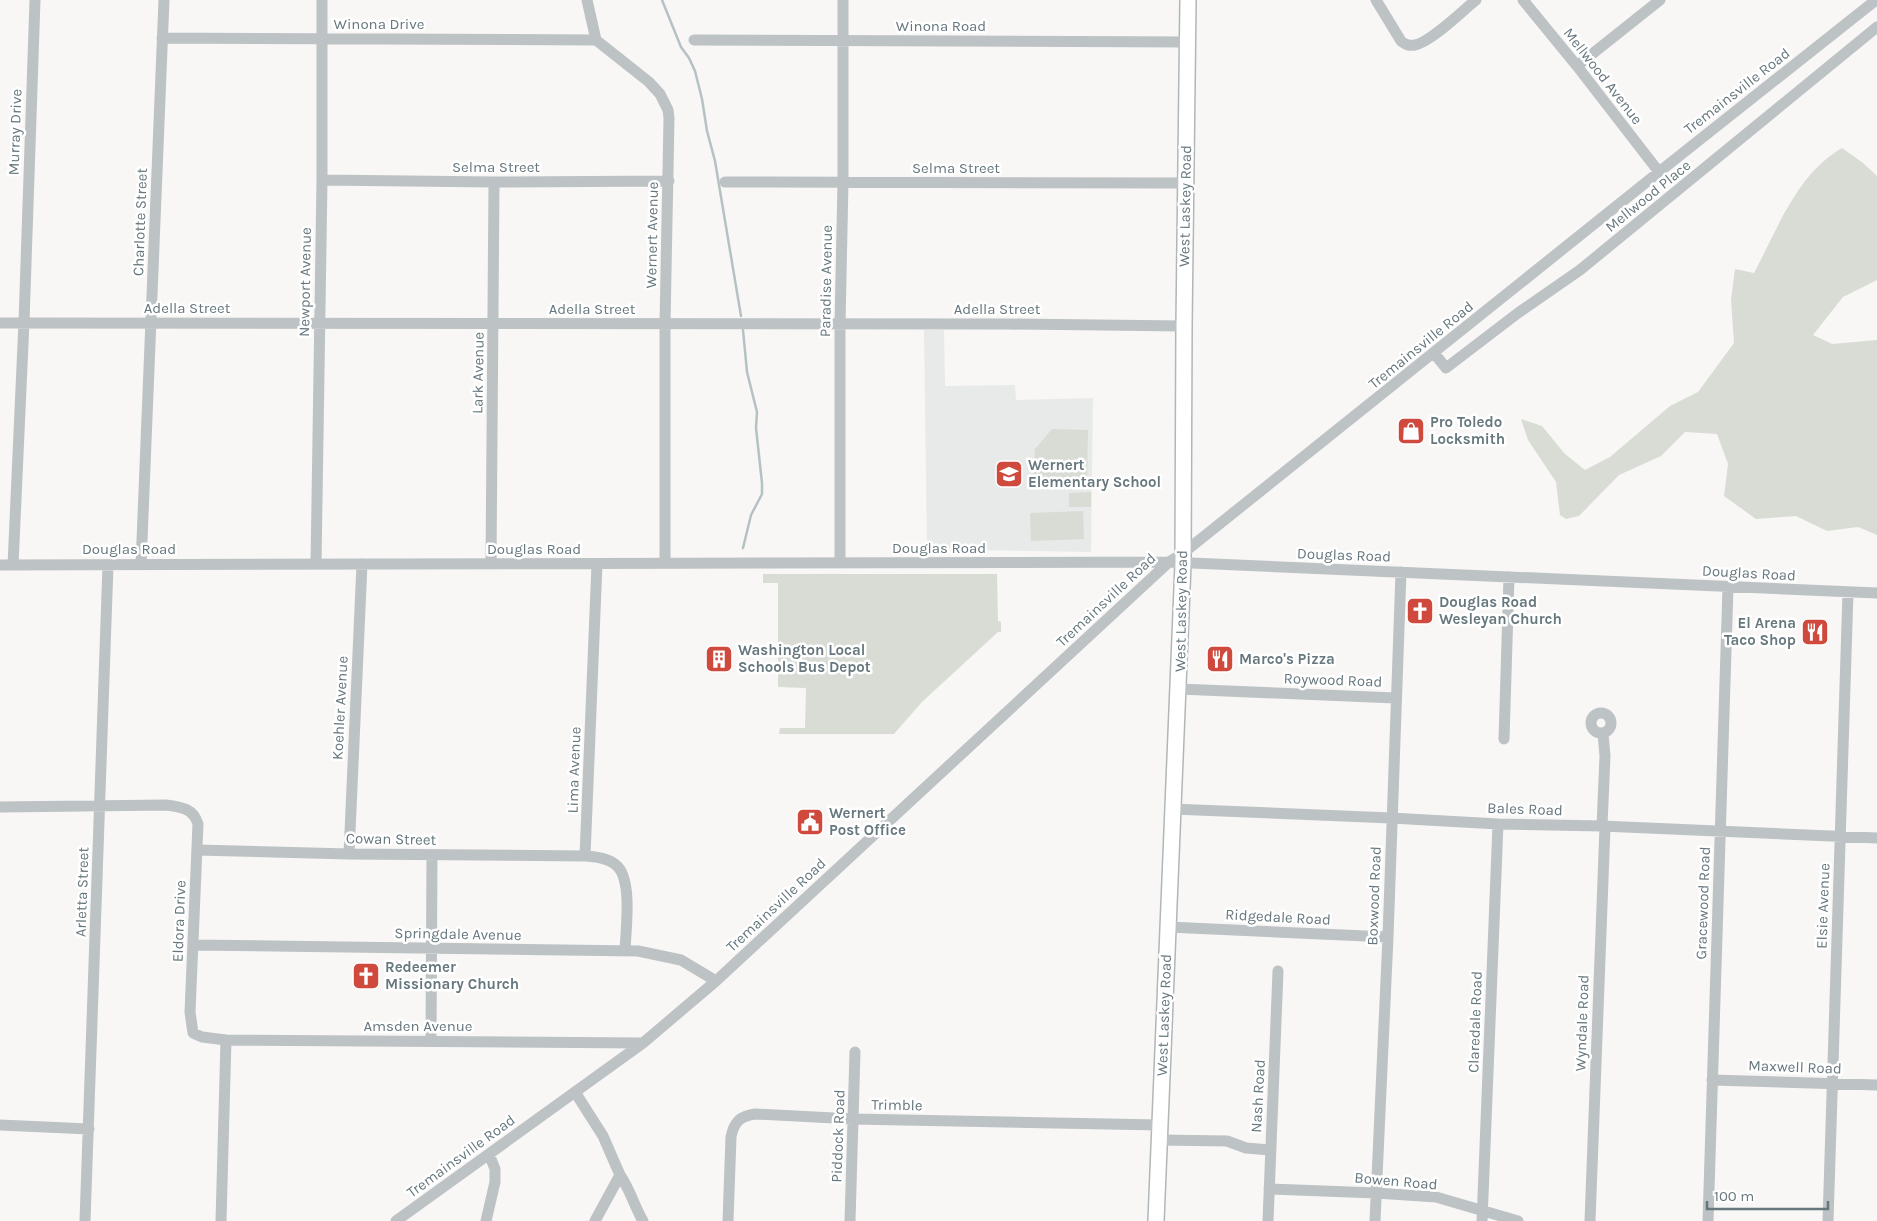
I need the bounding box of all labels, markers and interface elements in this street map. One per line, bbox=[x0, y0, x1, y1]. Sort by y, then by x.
street label: Winona Drive bbox=[333, 15, 425, 33]
street label: Winona Road bbox=[896, 17, 986, 35]
street label: Mellwood Avenue bbox=[1560, 24, 1646, 128]
street label: Tremainsville Road bbox=[1680, 44, 1794, 138]
street label: Murray Drive bbox=[4, 88, 26, 176]
street label: West Laskey Road bbox=[1175, 145, 1195, 267]
street label: Mellwood Place bbox=[1602, 156, 1694, 236]
street label: Selma Street bbox=[452, 158, 540, 176]
street label: Selma Street bbox=[912, 159, 1000, 177]
street label: Charlotte Street bbox=[129, 167, 151, 276]
street label: Wernert Avenue bbox=[642, 181, 662, 289]
street label: Paradise Avenue bbox=[816, 225, 836, 337]
street label: Newport Avenue bbox=[295, 227, 315, 337]
street label: Tremainsville Road bbox=[1365, 297, 1477, 393]
street label: Adella Street bbox=[144, 299, 231, 317]
street label: Adella Street bbox=[549, 300, 636, 318]
street label: Adella Street bbox=[954, 300, 1041, 318]
street label: Lark Avenue bbox=[468, 332, 488, 414]
place label: Pro Toledo Locksmith bbox=[1430, 413, 1505, 448]
shop icon: Pro Toledo Locksmith bbox=[1396, 416, 1426, 446]
place label: Wernert Elementary School bbox=[1028, 456, 1161, 491]
school or university icon: Wernert Elementary School bbox=[994, 459, 1024, 489]
street label: Douglas Road bbox=[892, 539, 986, 557]
street label: Douglas Road bbox=[82, 540, 176, 558]
street label: Douglas Road bbox=[487, 540, 581, 558]
street label: Douglas Road bbox=[1297, 544, 1391, 566]
street label: Tremainsville Road bbox=[1053, 549, 1159, 651]
street label: West Laskey Road bbox=[1171, 550, 1191, 672]
street label: Douglas Road bbox=[1702, 562, 1796, 584]
place label: Douglas Road Wesleyan Church bbox=[1439, 593, 1562, 628]
church icon: Douglas Road Wesleyan Church bbox=[1405, 596, 1435, 626]
place label: El Arena Taco Shop bbox=[1724, 614, 1796, 649]
restaurant icon: El Arena Taco Shop bbox=[1800, 617, 1830, 647]
place label: Washington Local Schools Bus Depot bbox=[738, 641, 871, 676]
building icon: Washington Local Schools Bus Depot bbox=[704, 644, 734, 674]
restaurant icon: Marco's Pizza bbox=[1205, 644, 1235, 674]
place label: Marco's Pizza bbox=[1239, 650, 1335, 668]
street label: Koehler Avenue bbox=[328, 655, 352, 761]
street label: Roywood Road bbox=[1283, 669, 1383, 691]
street label: Lima Avenue bbox=[563, 726, 585, 814]
street label: Bales Road bbox=[1487, 799, 1563, 819]
place label: Wernert Post Office bbox=[829, 804, 906, 839]
public building icon: Wernert Post Office bbox=[795, 807, 825, 837]
street label: Cowan Street bbox=[346, 829, 437, 849]
street label: Arletta Street bbox=[71, 846, 93, 937]
street label: Boxwood Road bbox=[1363, 846, 1385, 946]
street label: Gracewood Road bbox=[1692, 846, 1714, 960]
street label: Tremainsville Road bbox=[723, 854, 829, 956]
street label: Elsie Avenue bbox=[1813, 863, 1833, 949]
street label: Eldora Drive bbox=[169, 880, 189, 962]
street label: Ridgedale Road bbox=[1225, 905, 1331, 929]
street label: Springdale Avenue bbox=[394, 924, 522, 944]
street label: West Laskey Road bbox=[1153, 954, 1175, 1076]
place label: Redeemer Missionary Church bbox=[385, 958, 519, 993]
church icon: Redeemer Missionary Church bbox=[351, 961, 381, 991]
street label: Claredale Road bbox=[1464, 971, 1486, 1073]
street label: Wyndale Road bbox=[1571, 974, 1593, 1072]
street label: Amsden Avenue bbox=[363, 1017, 473, 1035]
street label: Maxwell Road bbox=[1748, 1056, 1842, 1078]
street label: Nash Road bbox=[1247, 1059, 1269, 1133]
street label: Piddock Road bbox=[827, 1089, 849, 1183]
street label: Trimble bbox=[871, 1096, 923, 1114]
street label: Tremainsville Road bbox=[403, 1111, 519, 1201]
street label: Bowen Road bbox=[1354, 1168, 1438, 1194]
scale bar bbox=[1707, 1178, 1828, 1210]
text: 100 m bbox=[1714, 1187, 1754, 1205]

